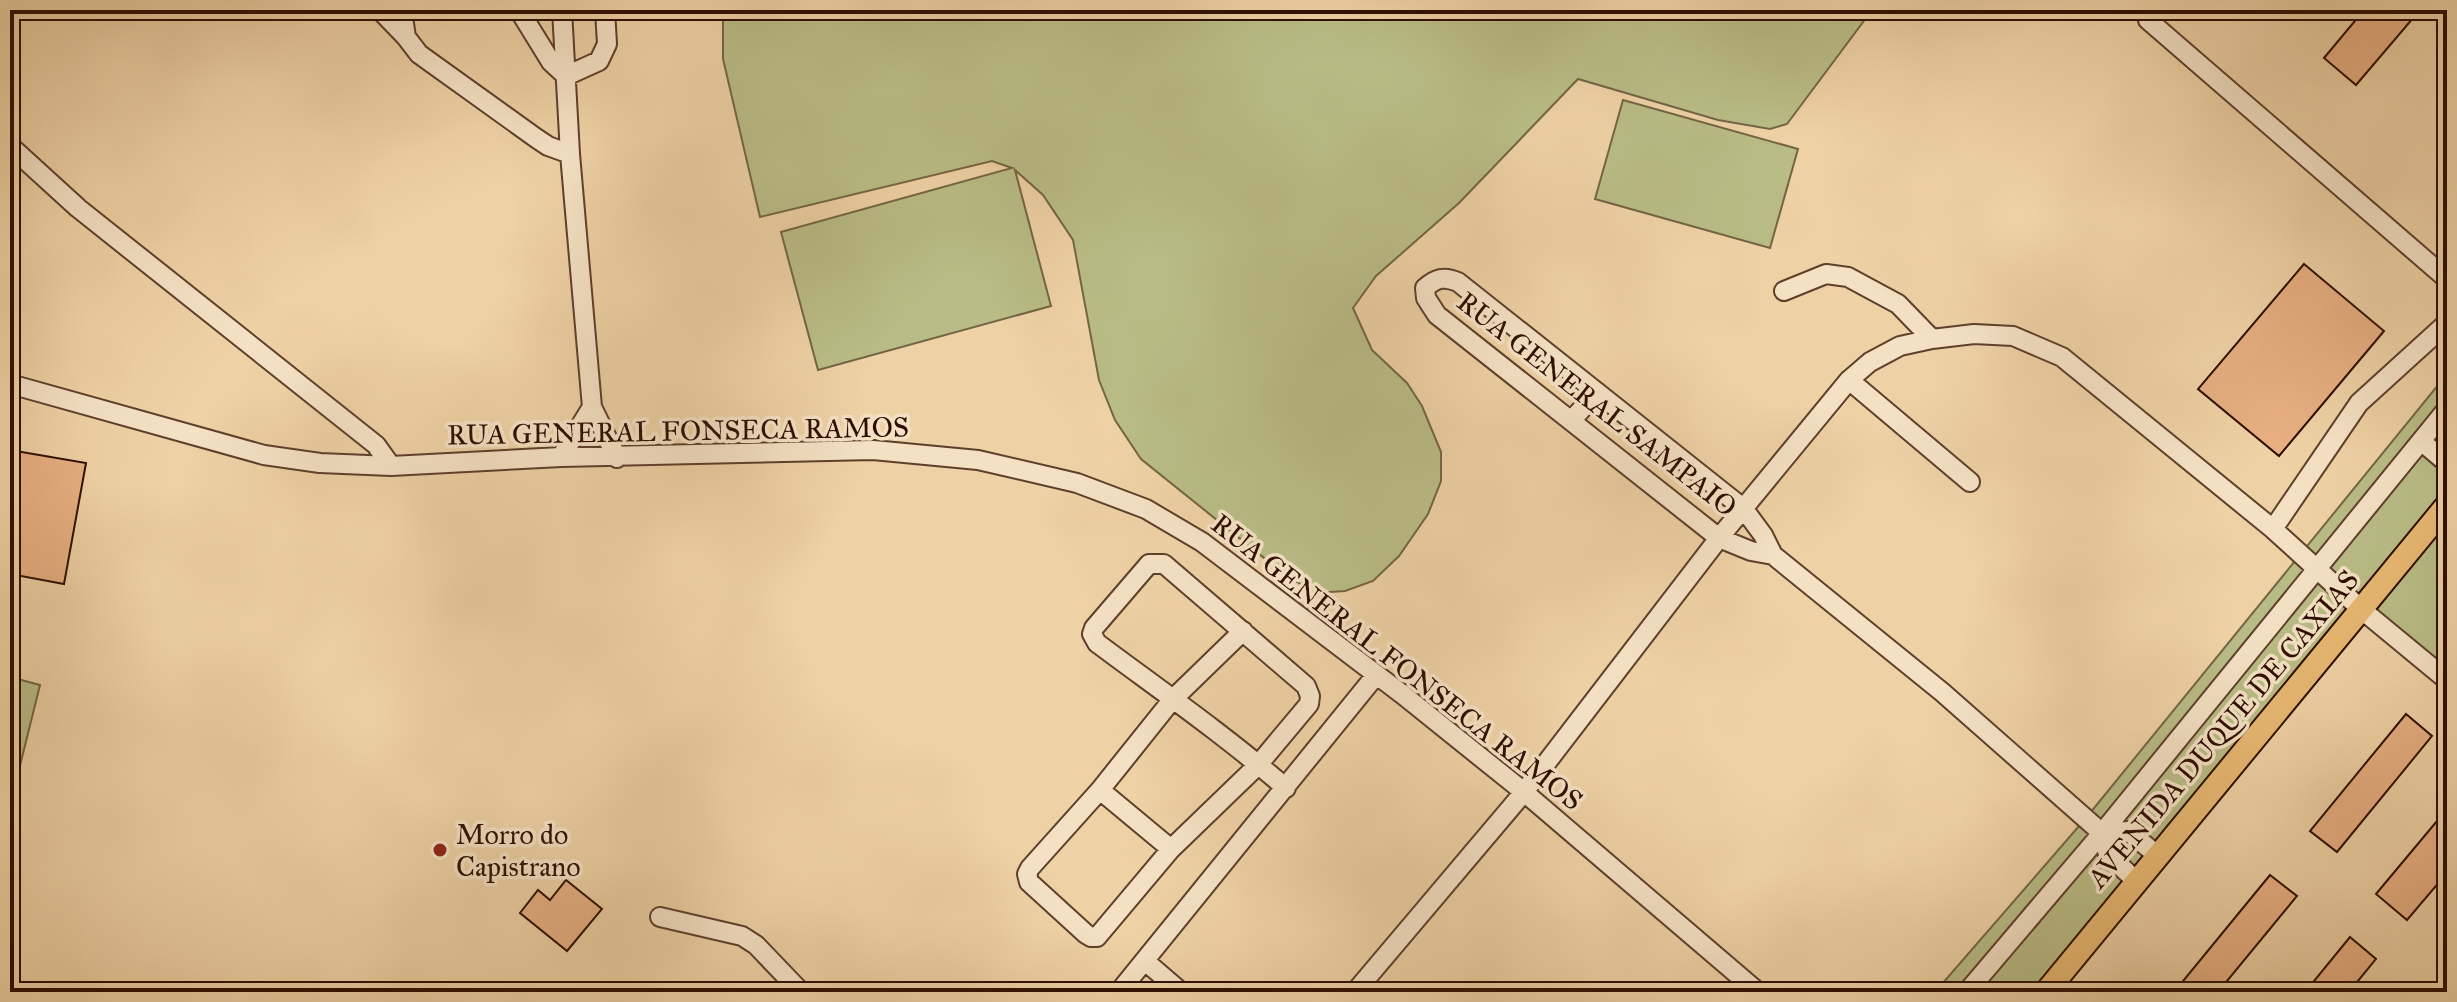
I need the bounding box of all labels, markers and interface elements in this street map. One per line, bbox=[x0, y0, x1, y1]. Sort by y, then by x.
street label: RUA GENERAL SAMPAIO bbox=[1450, 284, 1744, 524]
street label: RUA GENERAL FONSECA RAMOS bbox=[447, 409, 909, 453]
street label: RUA GENERAL FONSECA RAMOS bbox=[1204, 506, 1590, 818]
street label: AVENIDA DUQUE DE CAXIAS bbox=[2079, 563, 2366, 896]
place label: Morro do Capistrano bbox=[456, 817, 581, 884]
marker: Morro do Capistrano bbox=[431, 841, 449, 859]

